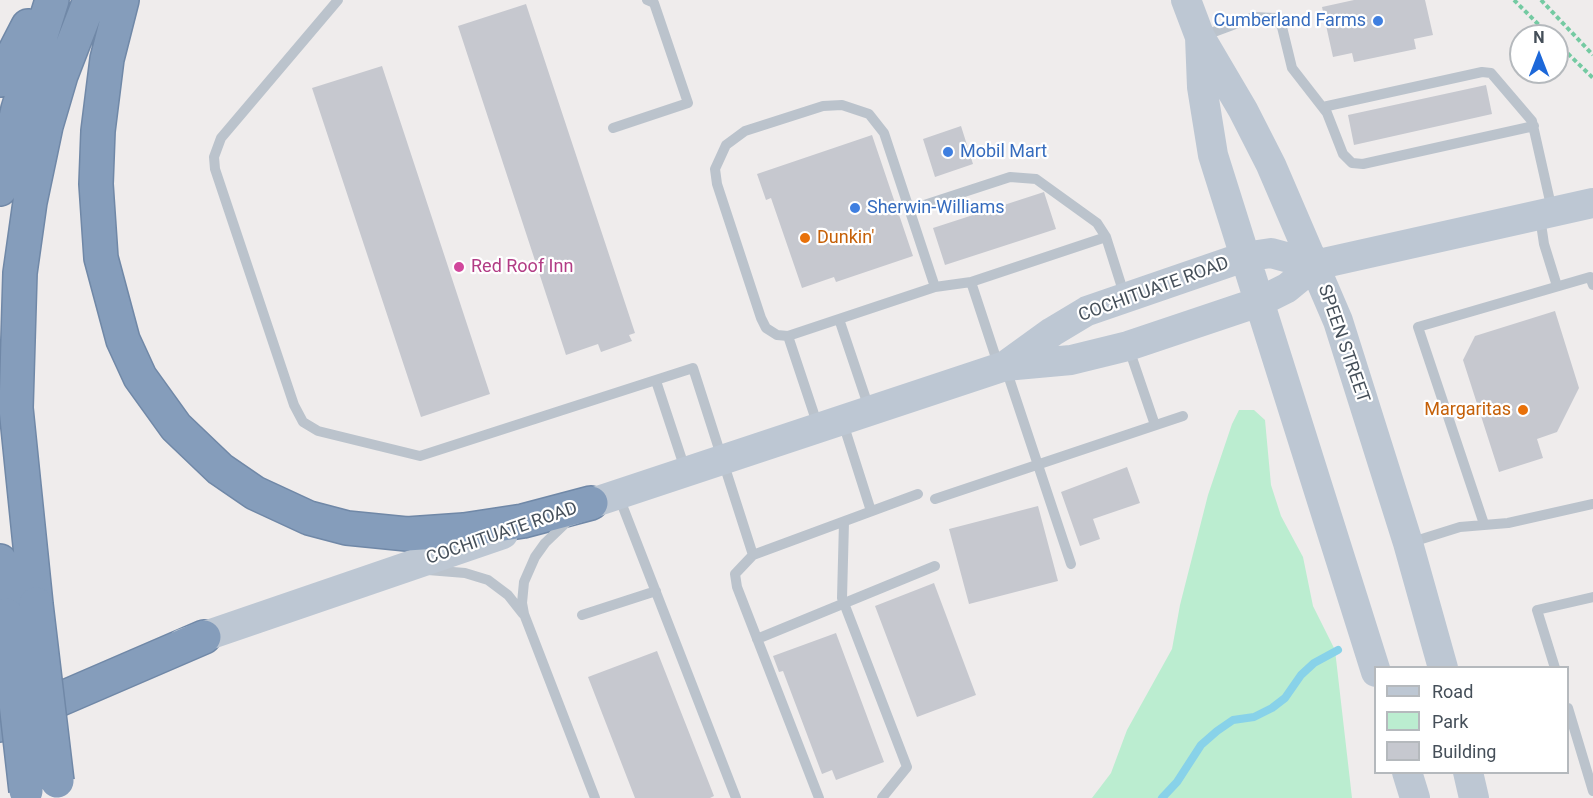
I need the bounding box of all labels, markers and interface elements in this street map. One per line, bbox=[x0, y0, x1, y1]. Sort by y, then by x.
place label: Cumberland Farms bbox=[1213, 10, 1366, 32]
marker: Cumberland Farms bbox=[1371, 14, 1385, 28]
north arrow bbox=[1509, 24, 1569, 84]
text: N bbox=[1533, 28, 1545, 47]
place label: Mobil Mart bbox=[960, 141, 1047, 163]
marker: Mobil Mart bbox=[941, 145, 955, 159]
place label: Sherwin-Williams bbox=[867, 197, 1005, 219]
marker: Sherwin-Williams bbox=[848, 201, 862, 215]
place label: Dunkin' bbox=[817, 227, 874, 249]
marker: Dunkin' bbox=[798, 231, 812, 245]
street label: COCHITUATE ROAD bbox=[1076, 253, 1232, 327]
place label: Red Roof Inn bbox=[471, 256, 573, 278]
marker: Red Roof Inn bbox=[452, 260, 466, 274]
street label: SPEEN STREET bbox=[1313, 282, 1373, 406]
place label: Margaritas bbox=[1424, 399, 1511, 421]
marker: Margaritas bbox=[1516, 403, 1530, 417]
street label: COCHITUATE ROAD bbox=[424, 498, 580, 570]
legend bbox=[1374, 666, 1569, 774]
text: Road bbox=[1432, 681, 1473, 702]
text: Park bbox=[1432, 711, 1468, 732]
text: Building bbox=[1432, 741, 1496, 762]

